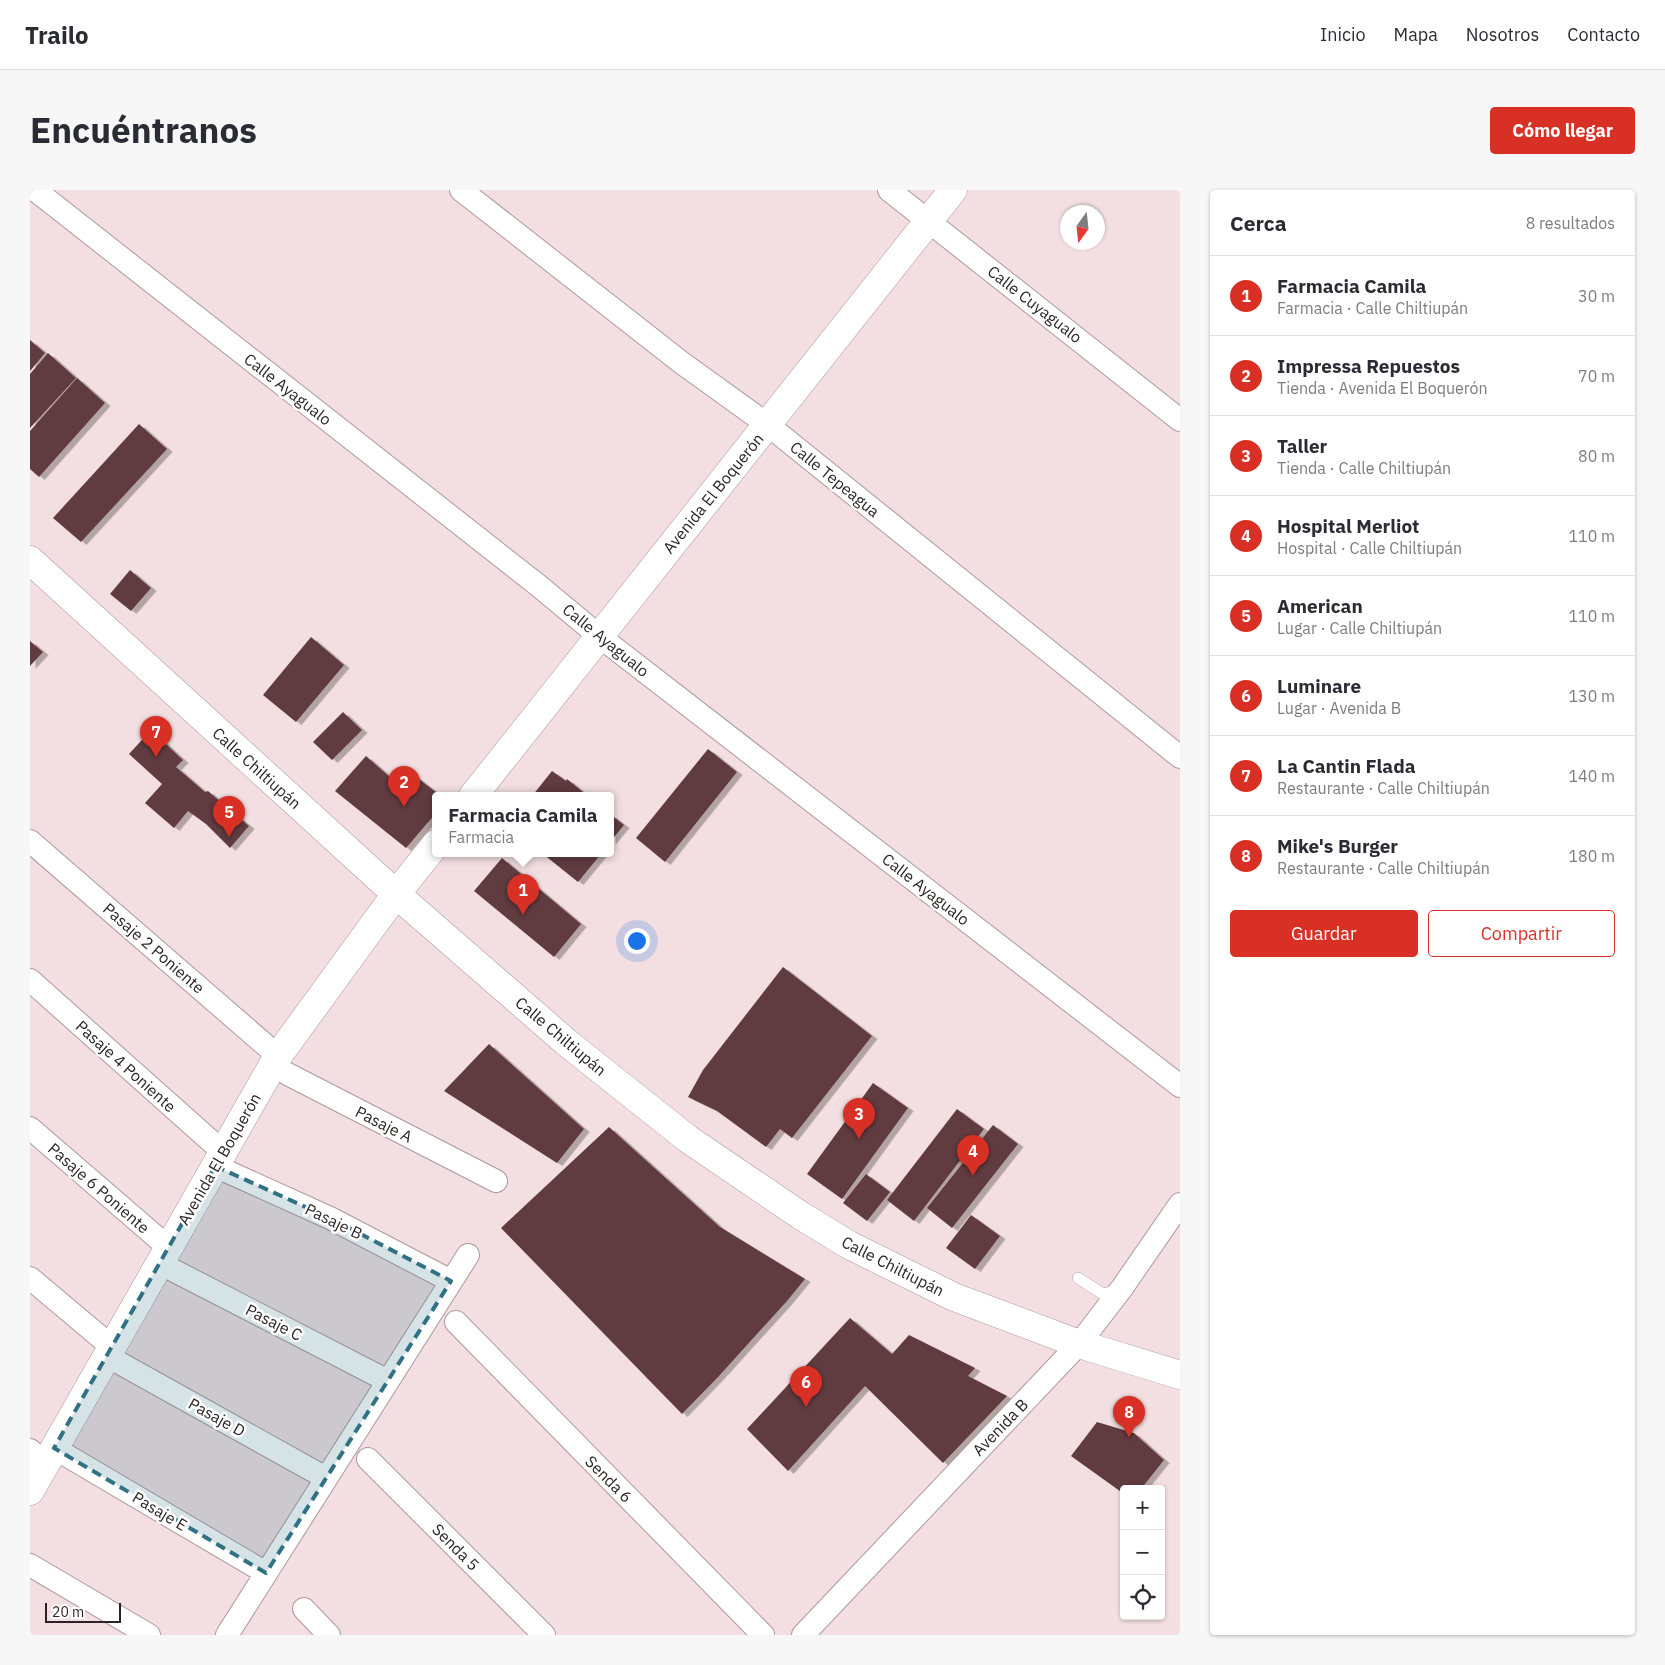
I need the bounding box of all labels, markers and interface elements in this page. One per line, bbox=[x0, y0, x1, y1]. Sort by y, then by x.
text: Trailo bbox=[25, 19, 89, 51]
text: Inicio bbox=[1320, 23, 1366, 46]
text: Mapa bbox=[1394, 23, 1438, 46]
text: Nosotros bbox=[1466, 23, 1539, 46]
text: Contacto bbox=[1567, 23, 1640, 46]
text: Encuéntranos bbox=[30, 107, 257, 153]
button: Cómo llegar bbox=[1490, 107, 1635, 154]
north arrow bbox=[1060, 205, 1105, 250]
text: Cerca bbox=[1230, 209, 1287, 237]
text: 8 resultados bbox=[1526, 213, 1615, 233]
street label: Calle Cuyagualo bbox=[984, 261, 1086, 347]
text: Farmacia Camila bbox=[1277, 274, 1426, 298]
text: 1 bbox=[1241, 286, 1251, 306]
text: 30 m bbox=[1578, 286, 1615, 306]
text: Farmacia · Calle Chiltiupán bbox=[1277, 298, 1468, 318]
street label: Calle Ayagualo bbox=[240, 349, 336, 429]
text: Impressa Repuestos bbox=[1277, 354, 1460, 378]
text: 2 bbox=[1241, 366, 1251, 386]
text: 70 m bbox=[1578, 366, 1615, 386]
text: Tienda · Avenida El Boquerón bbox=[1277, 378, 1488, 398]
street label: Avenida El Boquerón bbox=[658, 429, 768, 557]
text: Taller bbox=[1277, 434, 1327, 458]
street label: Calle Tepeagua bbox=[786, 437, 884, 521]
text: 3 bbox=[1241, 446, 1251, 466]
text: 80 m bbox=[1578, 446, 1615, 466]
text: Tienda · Calle Chiltiupán bbox=[1277, 458, 1451, 478]
text: Hospital Merliot bbox=[1277, 514, 1419, 538]
text: 4 bbox=[1241, 526, 1251, 546]
text: 110 m bbox=[1568, 526, 1615, 546]
text: Hospital · Calle Chiltiupán bbox=[1277, 538, 1462, 558]
text: American bbox=[1277, 594, 1363, 618]
street label: Calle Ayagualo bbox=[559, 599, 653, 681]
text: 5 bbox=[1241, 606, 1251, 626]
text: 110 m bbox=[1568, 606, 1615, 626]
text: Lugar · Calle Chiltiupán bbox=[1277, 618, 1442, 638]
text: Luminare bbox=[1277, 674, 1361, 698]
text: 6 bbox=[1241, 686, 1251, 706]
text: 130 m bbox=[1568, 686, 1615, 706]
text: Lugar · Avenida B bbox=[1277, 698, 1401, 718]
pin: 7 bbox=[140, 716, 172, 757]
street label: Calle Chiltiupán bbox=[208, 723, 306, 813]
text: La Cantin Flada bbox=[1277, 754, 1416, 778]
pin: 2 bbox=[388, 766, 420, 807]
text: 7 bbox=[1241, 766, 1251, 786]
text: 140 m bbox=[1568, 766, 1615, 786]
text: Restaurante · Calle Chiltiupán bbox=[1277, 778, 1490, 798]
popup bbox=[432, 792, 614, 857]
pin: 5 bbox=[213, 796, 245, 837]
text: Farmacia Camila bbox=[448, 803, 598, 827]
text: Farmacia bbox=[448, 827, 514, 847]
text: Mike's Burger bbox=[1277, 834, 1398, 858]
text: 8 bbox=[1241, 846, 1251, 866]
text: 180 m bbox=[1568, 846, 1615, 866]
street label: Calle Ayagualo bbox=[878, 849, 974, 929]
text: Restaurante · Calle Chiltiupán bbox=[1277, 858, 1490, 878]
pin: 1 bbox=[507, 874, 539, 915]
street label: Pasaje 2 Poniente bbox=[99, 898, 209, 998]
button: Guardar bbox=[1230, 910, 1418, 957]
button: Compartir bbox=[1428, 910, 1615, 957]
your location bbox=[624, 928, 650, 954]
street label: Calle Chiltiupán bbox=[511, 992, 611, 1080]
street label: Pasaje 4 Poniente bbox=[72, 1016, 180, 1116]
street label: Avenida El Boquerón bbox=[173, 1089, 265, 1229]
pin: 3 bbox=[843, 1098, 875, 1139]
street label: Pasaje A bbox=[352, 1101, 416, 1147]
pin: 4 bbox=[957, 1135, 989, 1176]
street label: Pasaje 6 Poniente bbox=[44, 1138, 154, 1238]
street label: Pasaje B bbox=[302, 1199, 366, 1243]
street label: Calle Chiltiupán bbox=[838, 1232, 948, 1300]
street label: Pasaje C bbox=[242, 1299, 306, 1345]
pin: 6 bbox=[790, 1366, 822, 1407]
street label: Pasaje D bbox=[185, 1393, 249, 1441]
street label: Avenida B bbox=[968, 1394, 1032, 1460]
pin: 8 bbox=[1113, 1396, 1145, 1437]
street label: Senda 6 bbox=[581, 1451, 637, 1507]
map controls bbox=[1120, 1485, 1165, 1620]
button: + bbox=[1120, 1485, 1165, 1530]
street label: Pasaje E bbox=[129, 1487, 191, 1535]
street label: Senda 5 bbox=[428, 1519, 484, 1575]
button: − bbox=[1120, 1530, 1165, 1575]
button: locate bbox=[1120, 1575, 1165, 1620]
scale bar bbox=[45, 1600, 121, 1623]
text: 20 m bbox=[52, 1603, 84, 1621]

